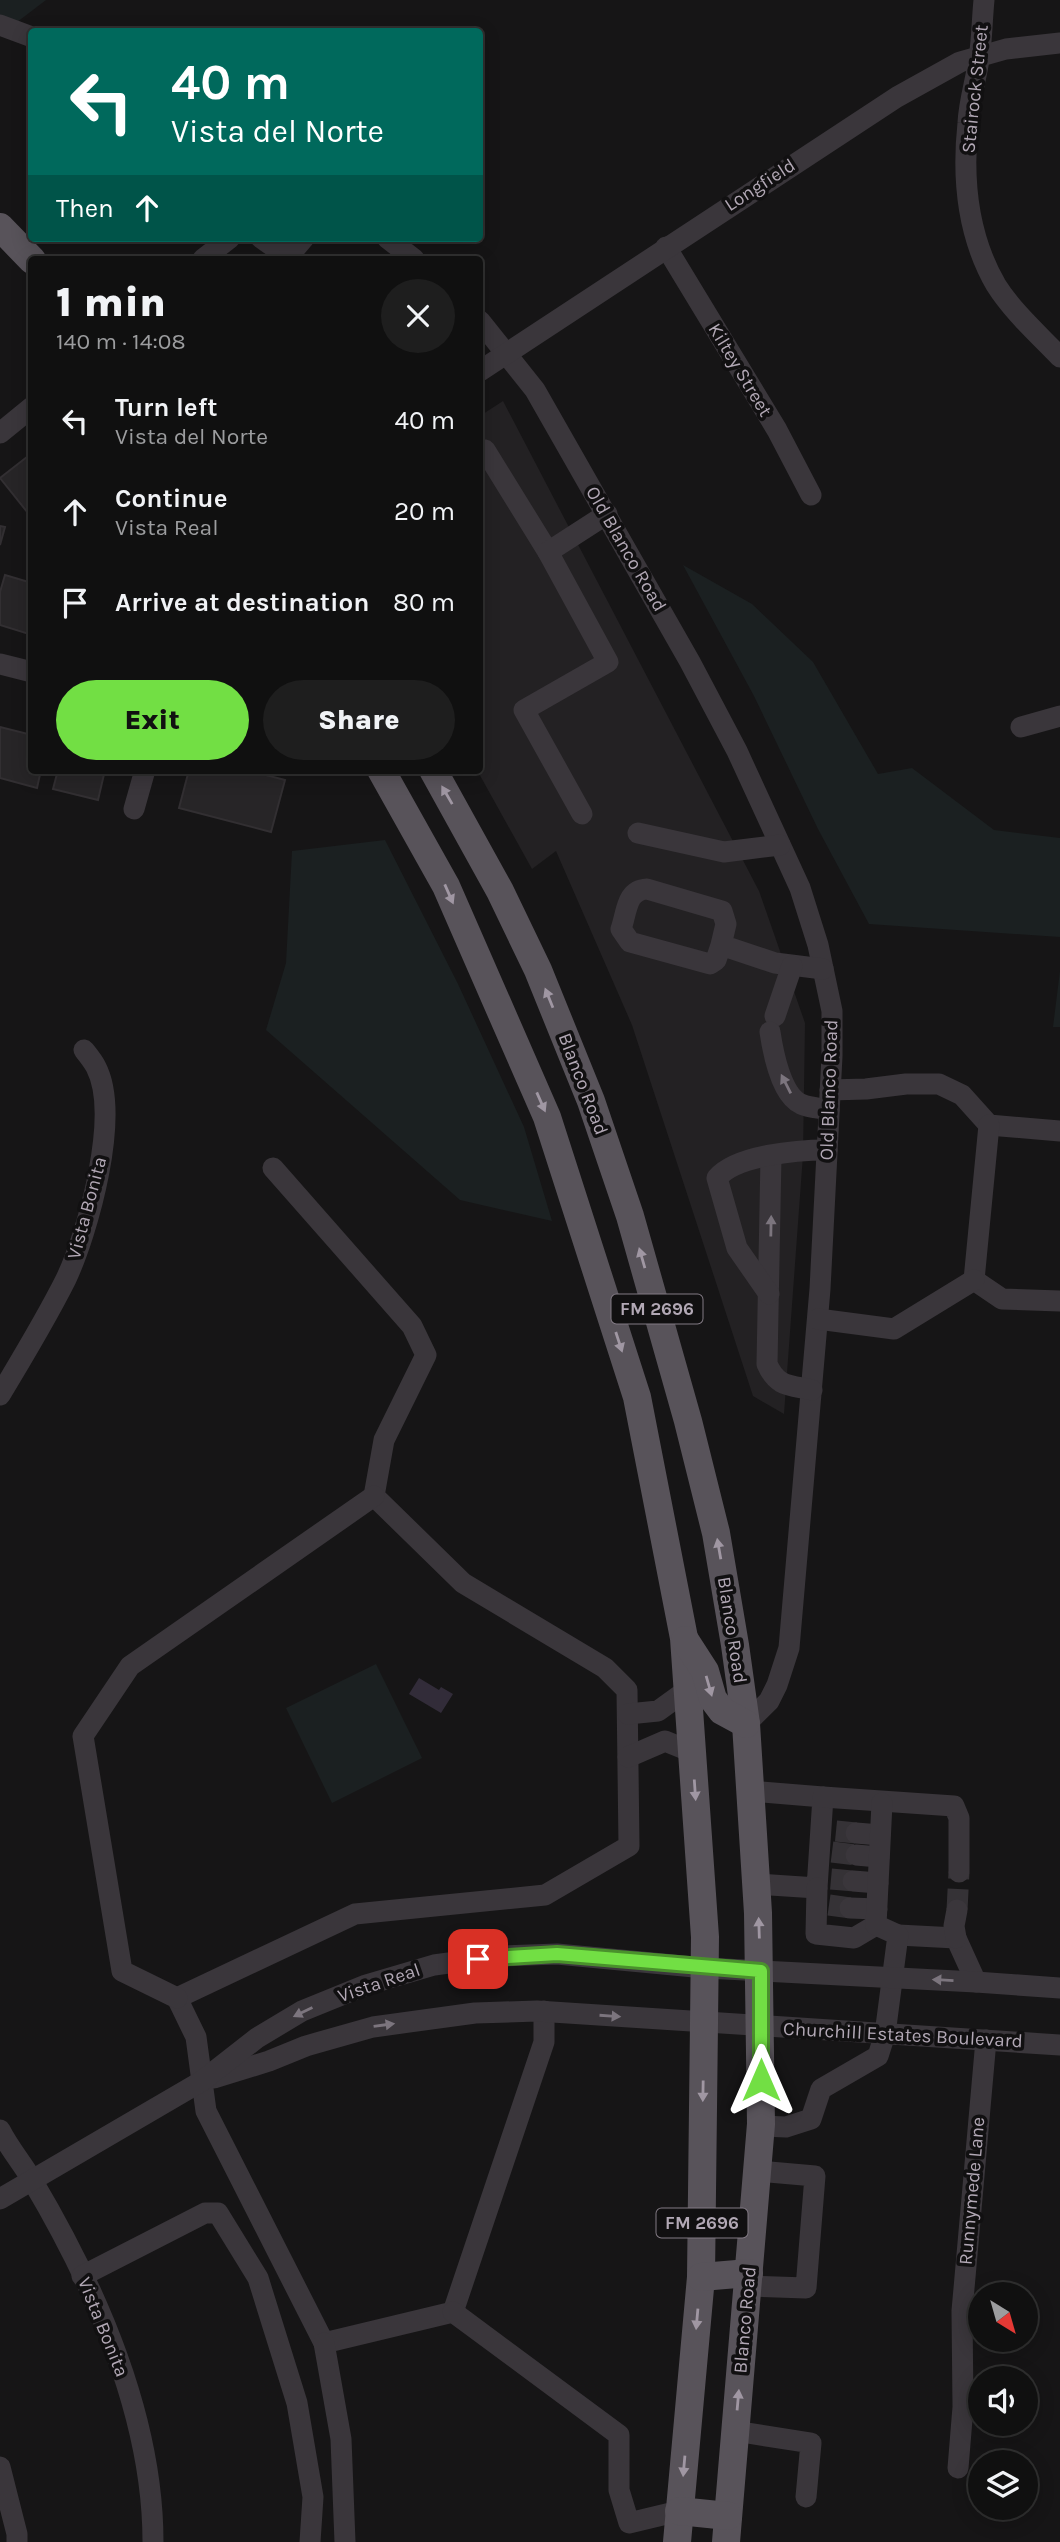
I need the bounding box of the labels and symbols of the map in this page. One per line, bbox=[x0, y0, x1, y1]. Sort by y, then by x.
street label: Stairock Street bbox=[957, 24, 993, 154]
street label: Longfield bbox=[720, 154, 800, 216]
street label: Kiltey Street bbox=[704, 319, 776, 421]
street label: Old Blanco Road bbox=[581, 483, 671, 615]
one-way arrow bbox=[441, 785, 453, 804]
one-way arrow bbox=[443, 884, 455, 904]
one-way arrow bbox=[544, 987, 555, 1008]
street label: Old Blanco Road bbox=[816, 1019, 842, 1161]
street label: Blanco Road bbox=[553, 1030, 613, 1138]
one-way arrow bbox=[781, 1074, 792, 1094]
one-way arrow bbox=[535, 1092, 546, 1113]
street label: Vista Bonita bbox=[63, 1154, 111, 1262]
one-way arrow bbox=[765, 1214, 777, 1236]
one-way arrow bbox=[637, 1247, 647, 1268]
road number: FM 2696 bbox=[612, 1294, 702, 1324]
one-way arrow bbox=[614, 1332, 625, 1353]
one-way arrow bbox=[713, 1538, 724, 1560]
street label: Blanco Road bbox=[713, 1575, 751, 1685]
one-way arrow bbox=[705, 1676, 715, 1697]
one-way arrow bbox=[689, 1780, 700, 1802]
one-way arrow bbox=[753, 1916, 764, 1938]
pin bbox=[448, 1929, 508, 1989]
street label: Vista Real bbox=[335, 1959, 423, 2007]
one-way arrow bbox=[932, 1975, 954, 1986]
one-way arrow bbox=[293, 2006, 313, 2017]
one-way arrow bbox=[600, 2011, 622, 2022]
street label: Churchill Estates Boulevard bbox=[783, 2018, 1023, 2052]
one-way arrow bbox=[373, 2020, 395, 2031]
position arrow bbox=[724, 2043, 798, 2117]
one-way arrow bbox=[698, 2081, 709, 2103]
street label: Runnymede Lane bbox=[955, 2116, 989, 2266]
road number: FM 2696 bbox=[656, 2208, 748, 2238]
street label: Blanco Road bbox=[729, 2265, 761, 2375]
street label: Vista Bonita bbox=[73, 2274, 133, 2380]
north arrow bbox=[968, 2282, 1038, 2352]
one-way arrow bbox=[691, 2308, 702, 2330]
one-way arrow bbox=[733, 2388, 744, 2410]
one-way arrow bbox=[678, 2456, 689, 2478]

